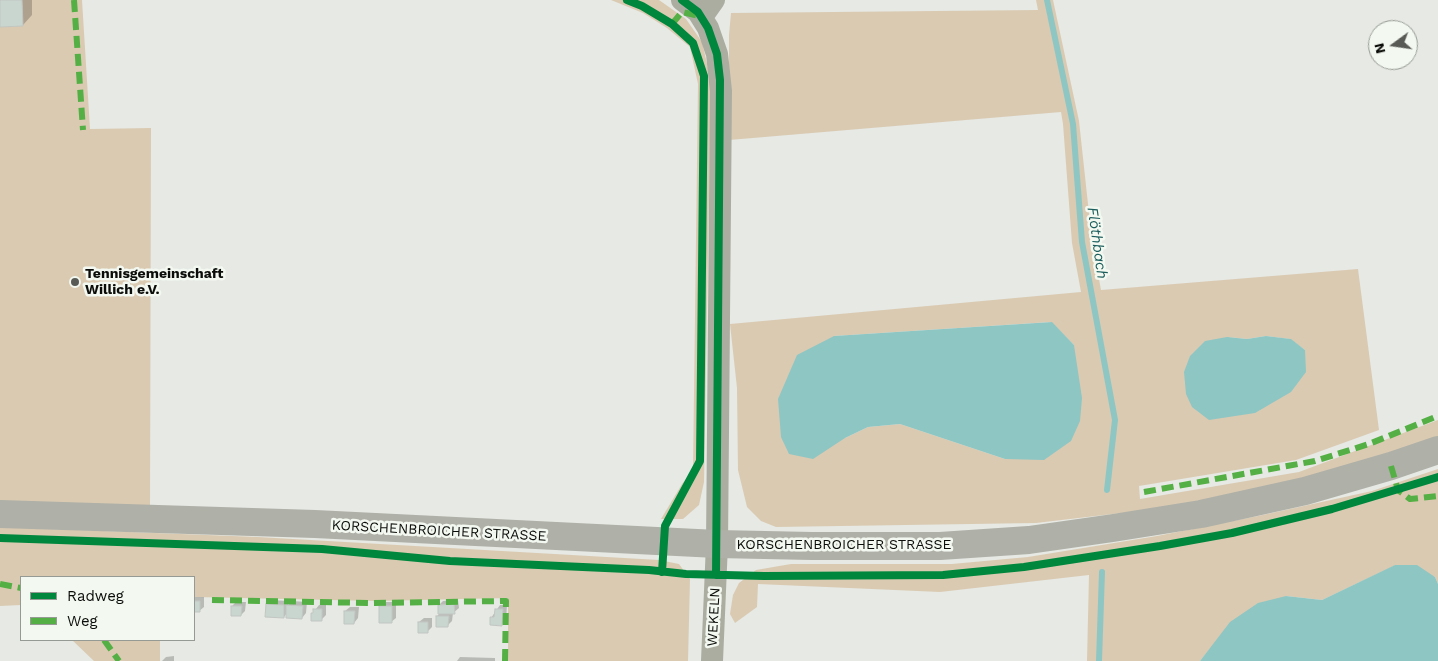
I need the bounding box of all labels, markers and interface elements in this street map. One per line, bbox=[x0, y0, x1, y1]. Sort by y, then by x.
north arrow bbox=[1368, 20, 1418, 70]
text: N bbox=[1370, 41, 1388, 55]
water label: Flöthbach bbox=[1083, 206, 1111, 280]
place label: Tennisgemeinschaft Willich e.V. bbox=[85, 266, 223, 298]
marker: Tennisgemeinschaft Willich e.V. bbox=[69, 276, 81, 288]
street label: KORSCHENBROICHER STRASSE bbox=[331, 517, 547, 545]
street label: KORSCHENBROICHER STRASSE bbox=[737, 537, 951, 553]
legend bbox=[20, 576, 195, 641]
text: Radweg bbox=[67, 587, 124, 605]
street label: WEKELN bbox=[704, 587, 724, 647]
text: Weg bbox=[67, 612, 98, 630]

